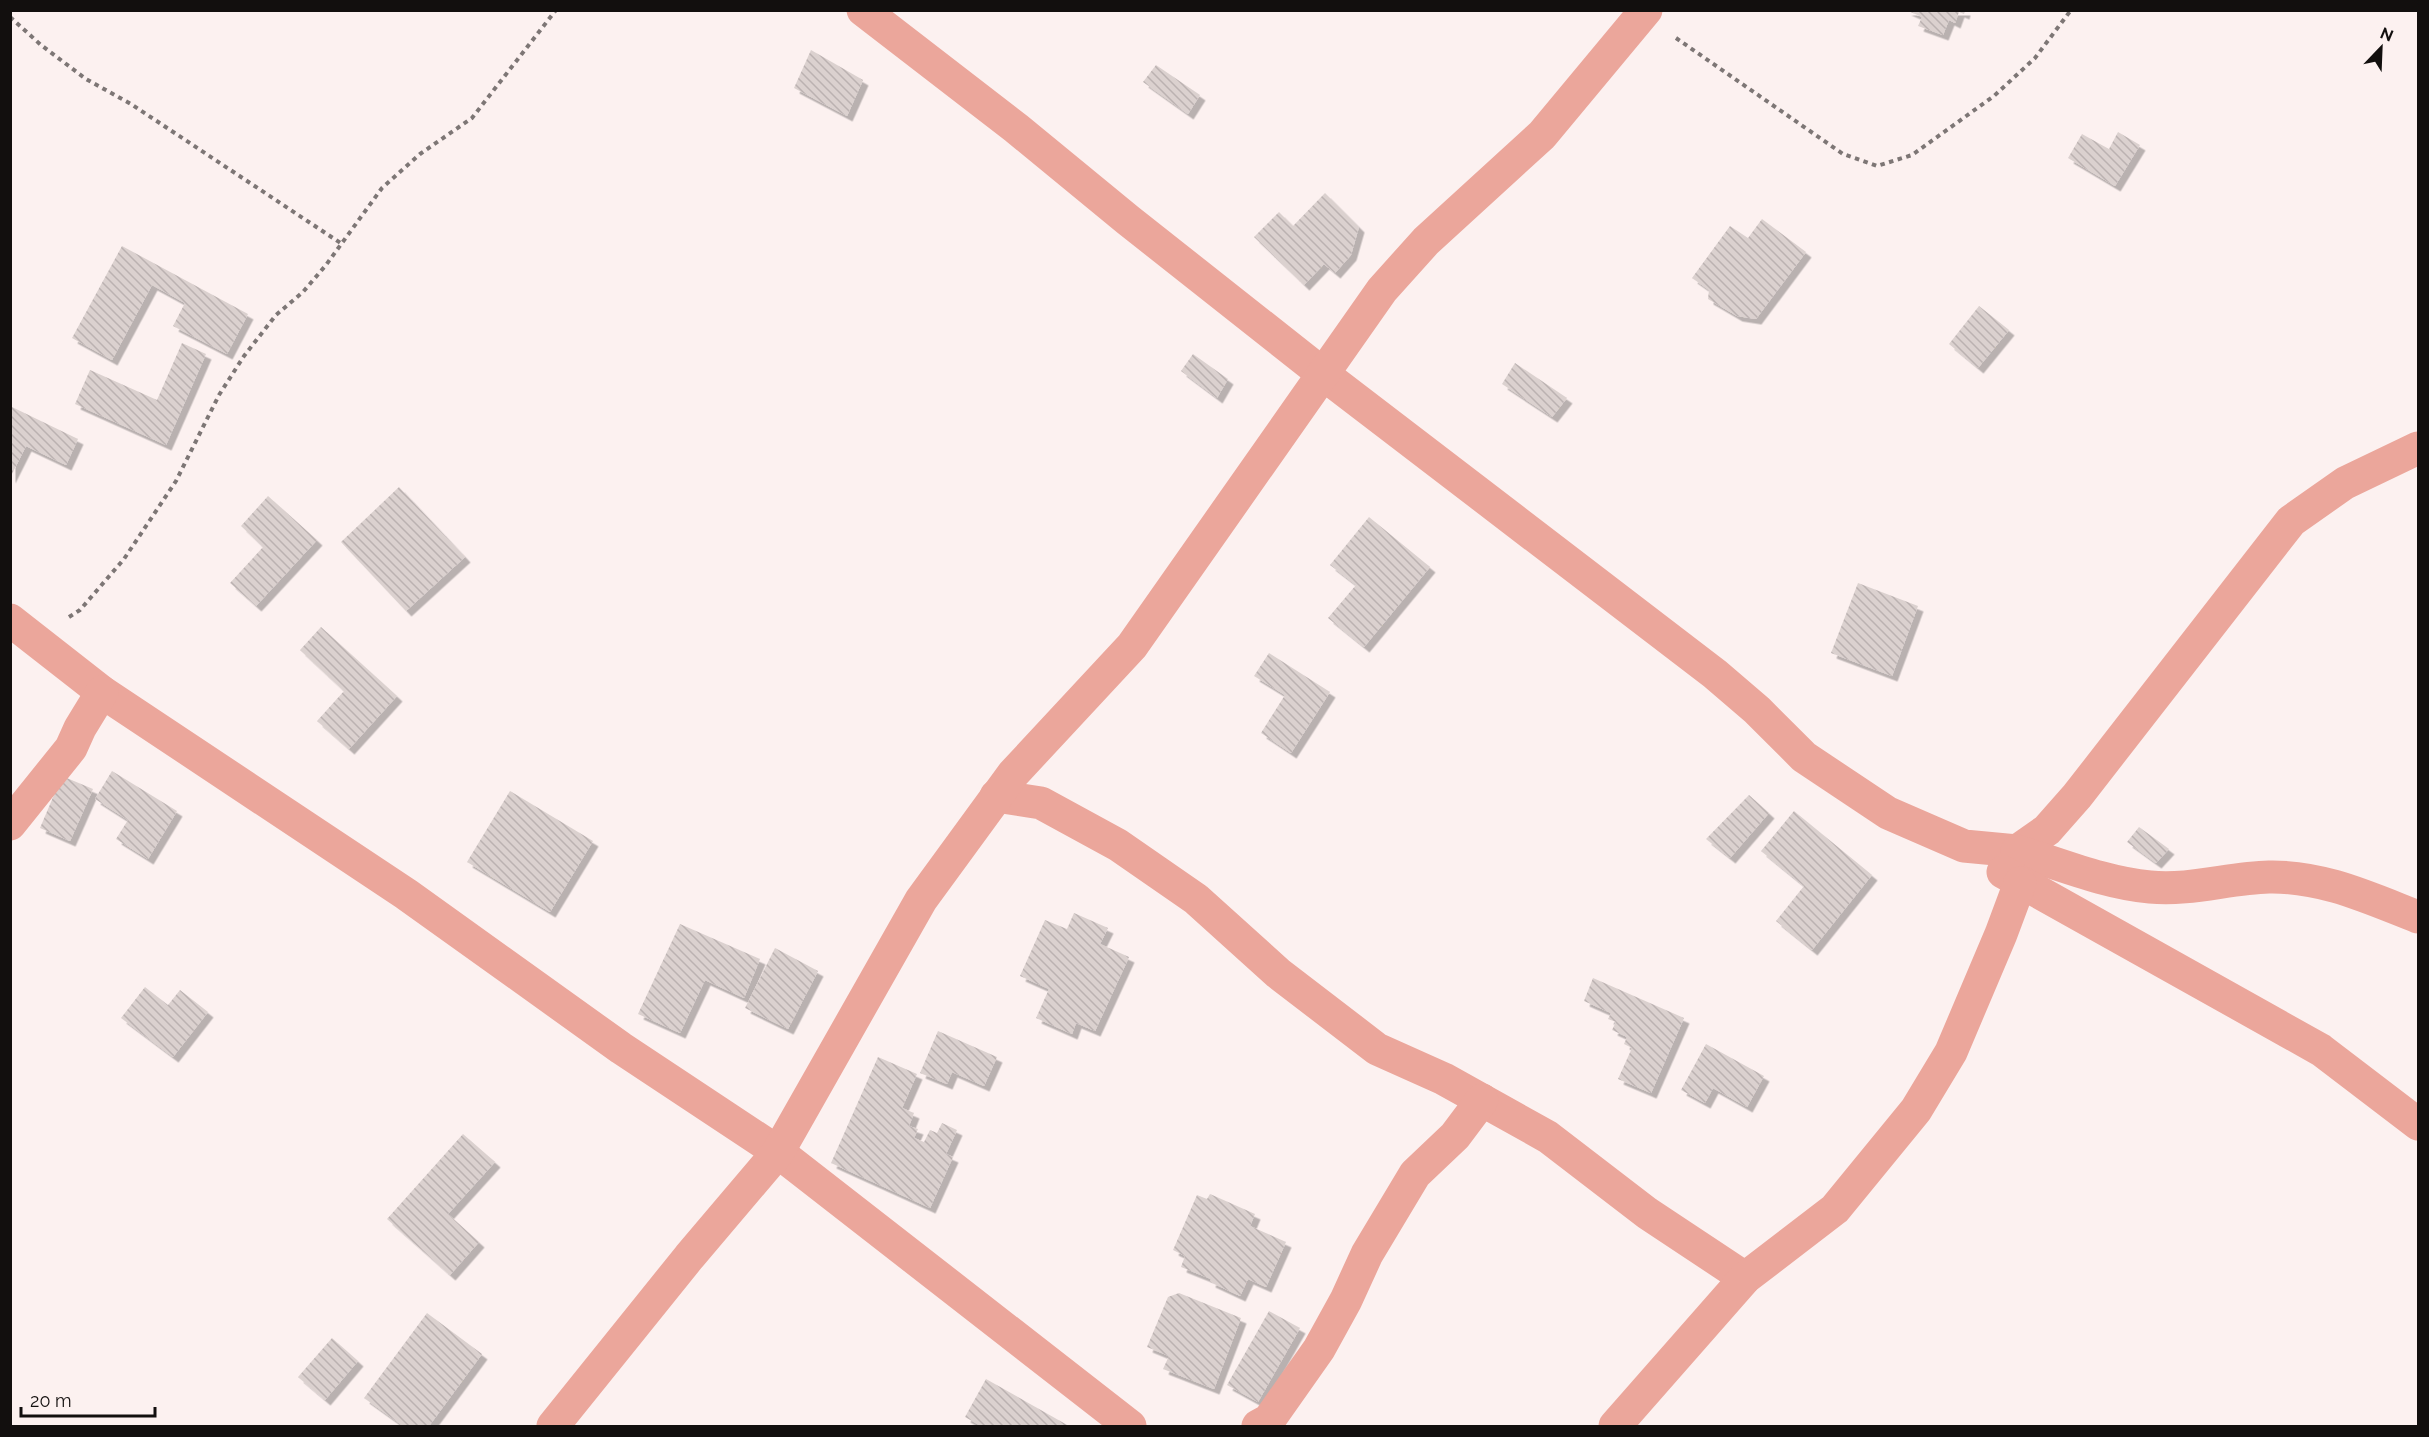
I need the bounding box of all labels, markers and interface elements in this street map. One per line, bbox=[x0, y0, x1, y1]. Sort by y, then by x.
north arrow bbox=[2351, 18, 2411, 78]
text: N bbox=[2377, 24, 2396, 46]
scale bar bbox=[21, 1380, 154, 1418]
text: 20 m bbox=[30, 1390, 72, 1411]

